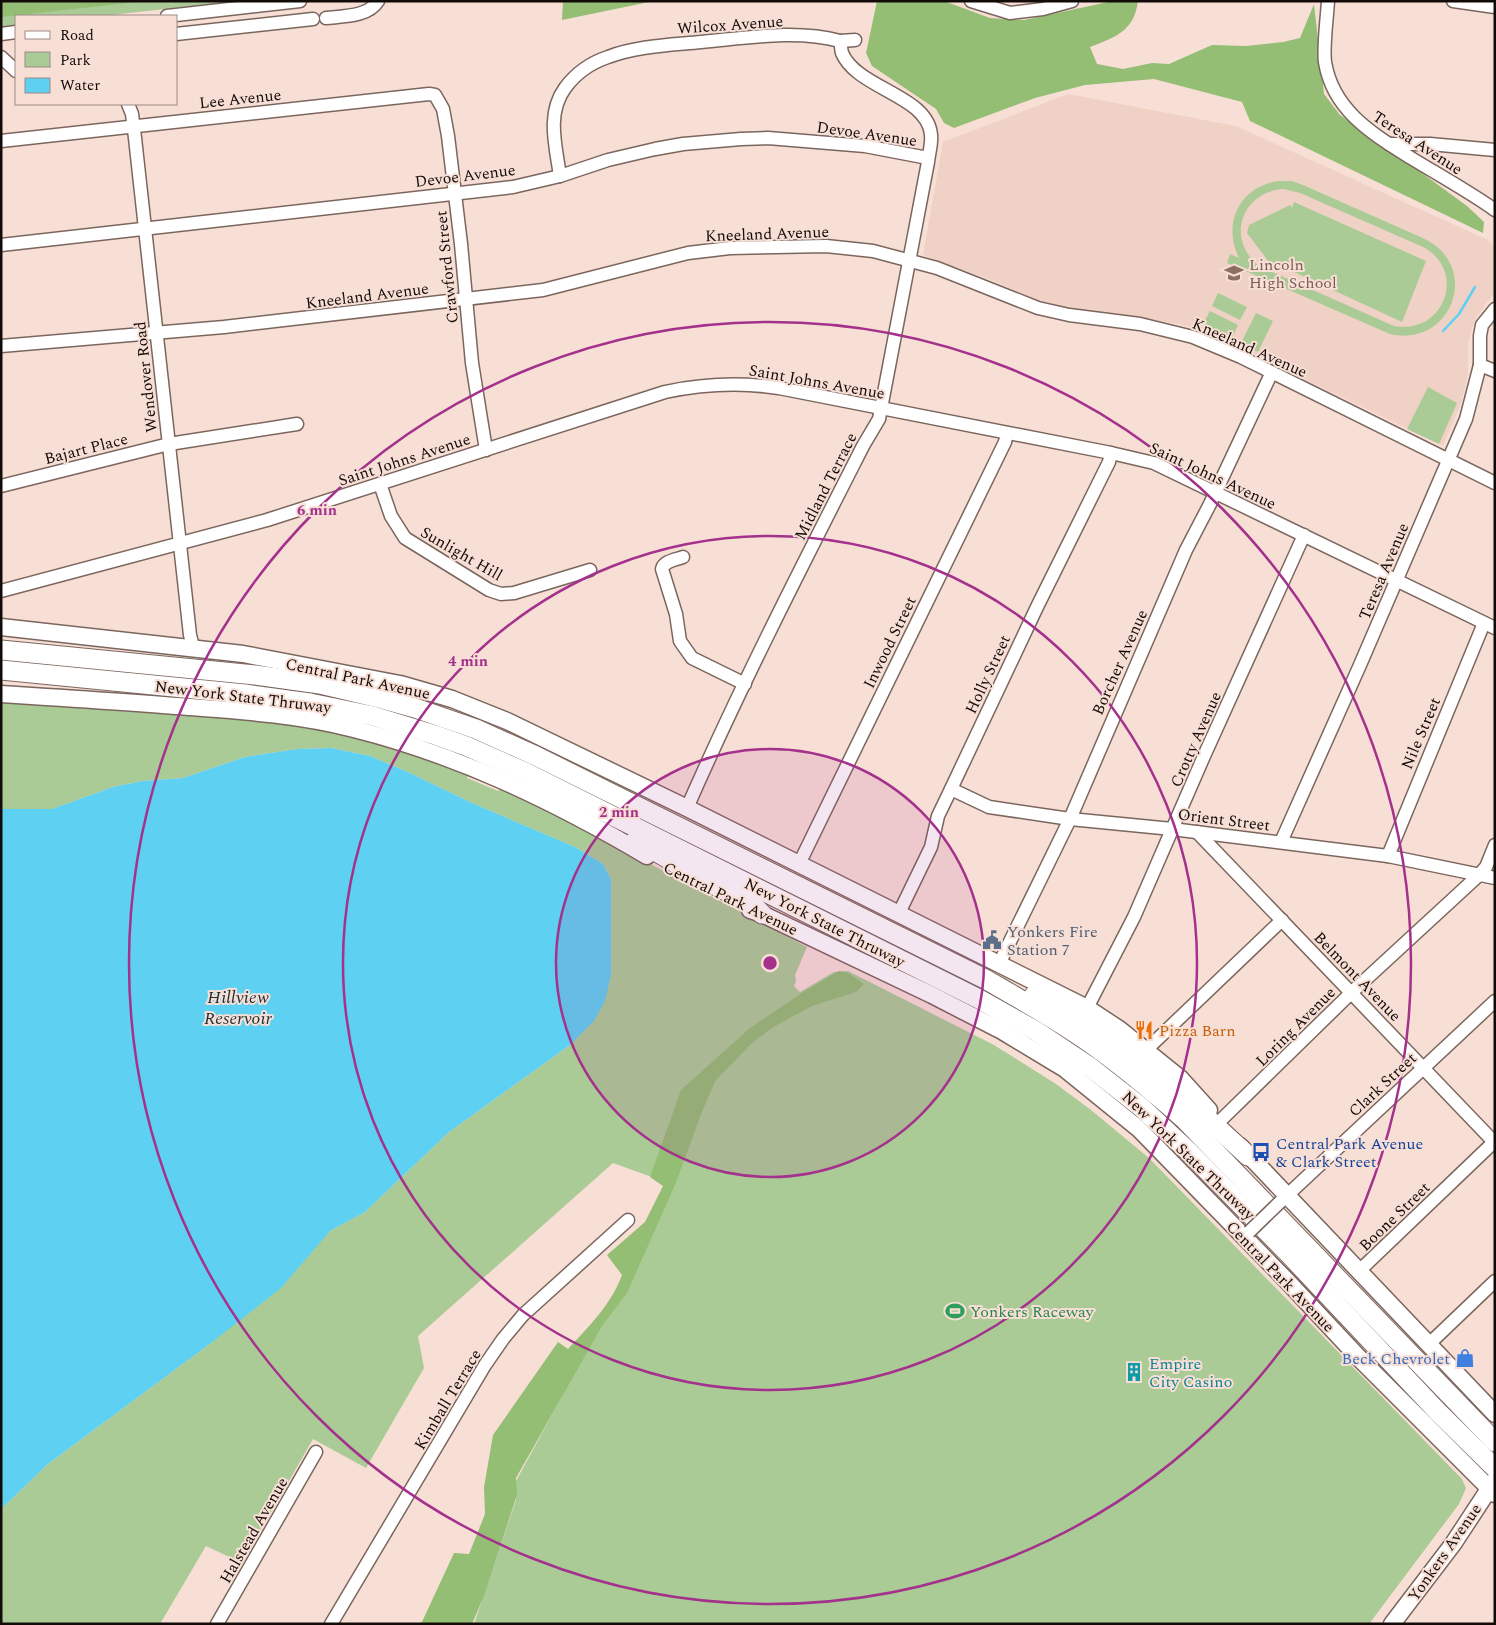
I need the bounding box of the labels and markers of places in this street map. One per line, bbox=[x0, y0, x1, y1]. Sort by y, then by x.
place label: Lincoln High School bbox=[1249, 253, 1337, 295]
school or university icon: Lincoln High School bbox=[1223, 262, 1245, 284]
place label: Yonkers Fire Station 7 bbox=[1007, 920, 1098, 962]
public building icon: Yonkers Fire Station 7 bbox=[981, 929, 1003, 951]
centre of rings bbox=[761, 954, 779, 972]
restaurant icon: Pizza Barn bbox=[1133, 1019, 1155, 1041]
place label: Pizza Barn bbox=[1159, 1019, 1235, 1043]
place label: Central Park Avenue & Clark Street bbox=[1276, 1132, 1423, 1174]
bus stop icon: Central Park Avenue & Clark Street bbox=[1250, 1141, 1272, 1163]
sports icon: Yonkers Raceway bbox=[944, 1300, 966, 1322]
place label: Yonkers Raceway bbox=[970, 1300, 1095, 1324]
place label: Beck Chevrolet bbox=[1342, 1347, 1450, 1371]
shop icon: Beck Chevrolet bbox=[1454, 1347, 1476, 1369]
place label: Empire City Casino bbox=[1149, 1352, 1232, 1394]
building icon: Empire City Casino bbox=[1123, 1361, 1145, 1383]

